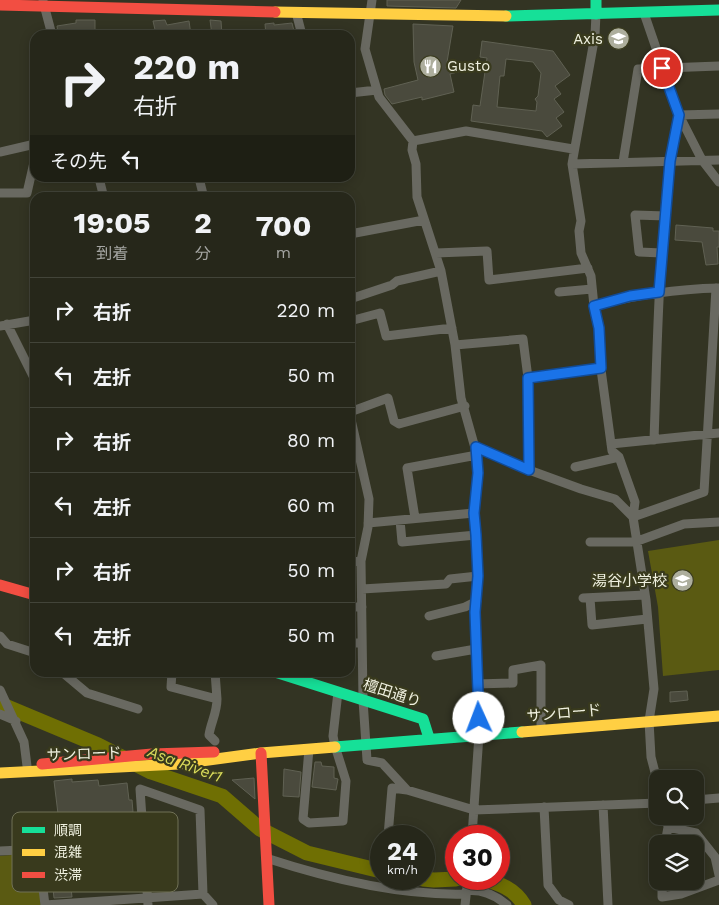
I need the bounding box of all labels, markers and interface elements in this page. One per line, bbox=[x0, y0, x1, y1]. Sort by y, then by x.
school or university icon: Axis bbox=[607, 27, 631, 51]
place label: Axis bbox=[573, 30, 603, 48]
text: 220 m bbox=[133, 46, 240, 88]
pin bbox=[641, 47, 683, 89]
icon: right bbox=[50, 50, 115, 115]
restaurant icon: Gusto bbox=[419, 54, 443, 78]
icon: arrive bbox=[648, 54, 676, 82]
place label: Gusto bbox=[447, 57, 490, 75]
text: 右折 bbox=[133, 94, 177, 119]
icon: left bbox=[117, 145, 145, 173]
text: その先 bbox=[50, 150, 107, 173]
text: 19:05 bbox=[73, 205, 151, 240]
text: 2 bbox=[194, 205, 212, 240]
text: 700 bbox=[255, 208, 312, 243]
text: m bbox=[276, 243, 291, 262]
text: 到着 bbox=[96, 244, 128, 263]
text: 分 bbox=[195, 244, 211, 263]
icon: right bbox=[50, 296, 78, 324]
text: 220 m bbox=[276, 299, 335, 322]
text: 右折 bbox=[93, 301, 131, 324]
icon: left bbox=[50, 361, 78, 389]
text: 50 m bbox=[288, 364, 335, 387]
text: 左折 bbox=[93, 366, 131, 389]
icon: right bbox=[50, 426, 78, 454]
text: 80 m bbox=[287, 429, 335, 452]
text: 右折 bbox=[93, 431, 131, 454]
icon: left bbox=[50, 491, 78, 519]
text: 60 m bbox=[287, 494, 335, 517]
text: 左折 bbox=[93, 496, 131, 519]
icon: right bbox=[50, 556, 78, 584]
text: 50 m bbox=[288, 559, 335, 582]
text: 右折 bbox=[93, 561, 131, 584]
school or university icon: 湯谷小学校 bbox=[671, 569, 695, 593]
place label: 湯谷小学校 bbox=[592, 572, 667, 590]
icon: left bbox=[50, 621, 78, 649]
text: 50 m bbox=[288, 624, 335, 647]
text: 左折 bbox=[93, 626, 131, 649]
street label: 檀田通り bbox=[361, 675, 423, 711]
position arrow bbox=[452, 691, 504, 743]
street label: サンロード bbox=[526, 701, 602, 725]
water label: Asa River1 bbox=[144, 741, 225, 786]
street label: サンロード bbox=[46, 744, 122, 764]
map controls bbox=[649, 770, 704, 890]
button: search bbox=[649, 770, 704, 825]
legend bbox=[12, 812, 178, 892]
text: 順調 bbox=[54, 822, 82, 838]
speed limit sign: 30 bbox=[445, 825, 510, 890]
button: layers bbox=[649, 835, 704, 890]
text: 24 bbox=[387, 837, 418, 866]
text: 混雑 bbox=[54, 844, 82, 860]
text: km/h bbox=[387, 863, 418, 877]
text: 渋滞 bbox=[54, 867, 82, 883]

